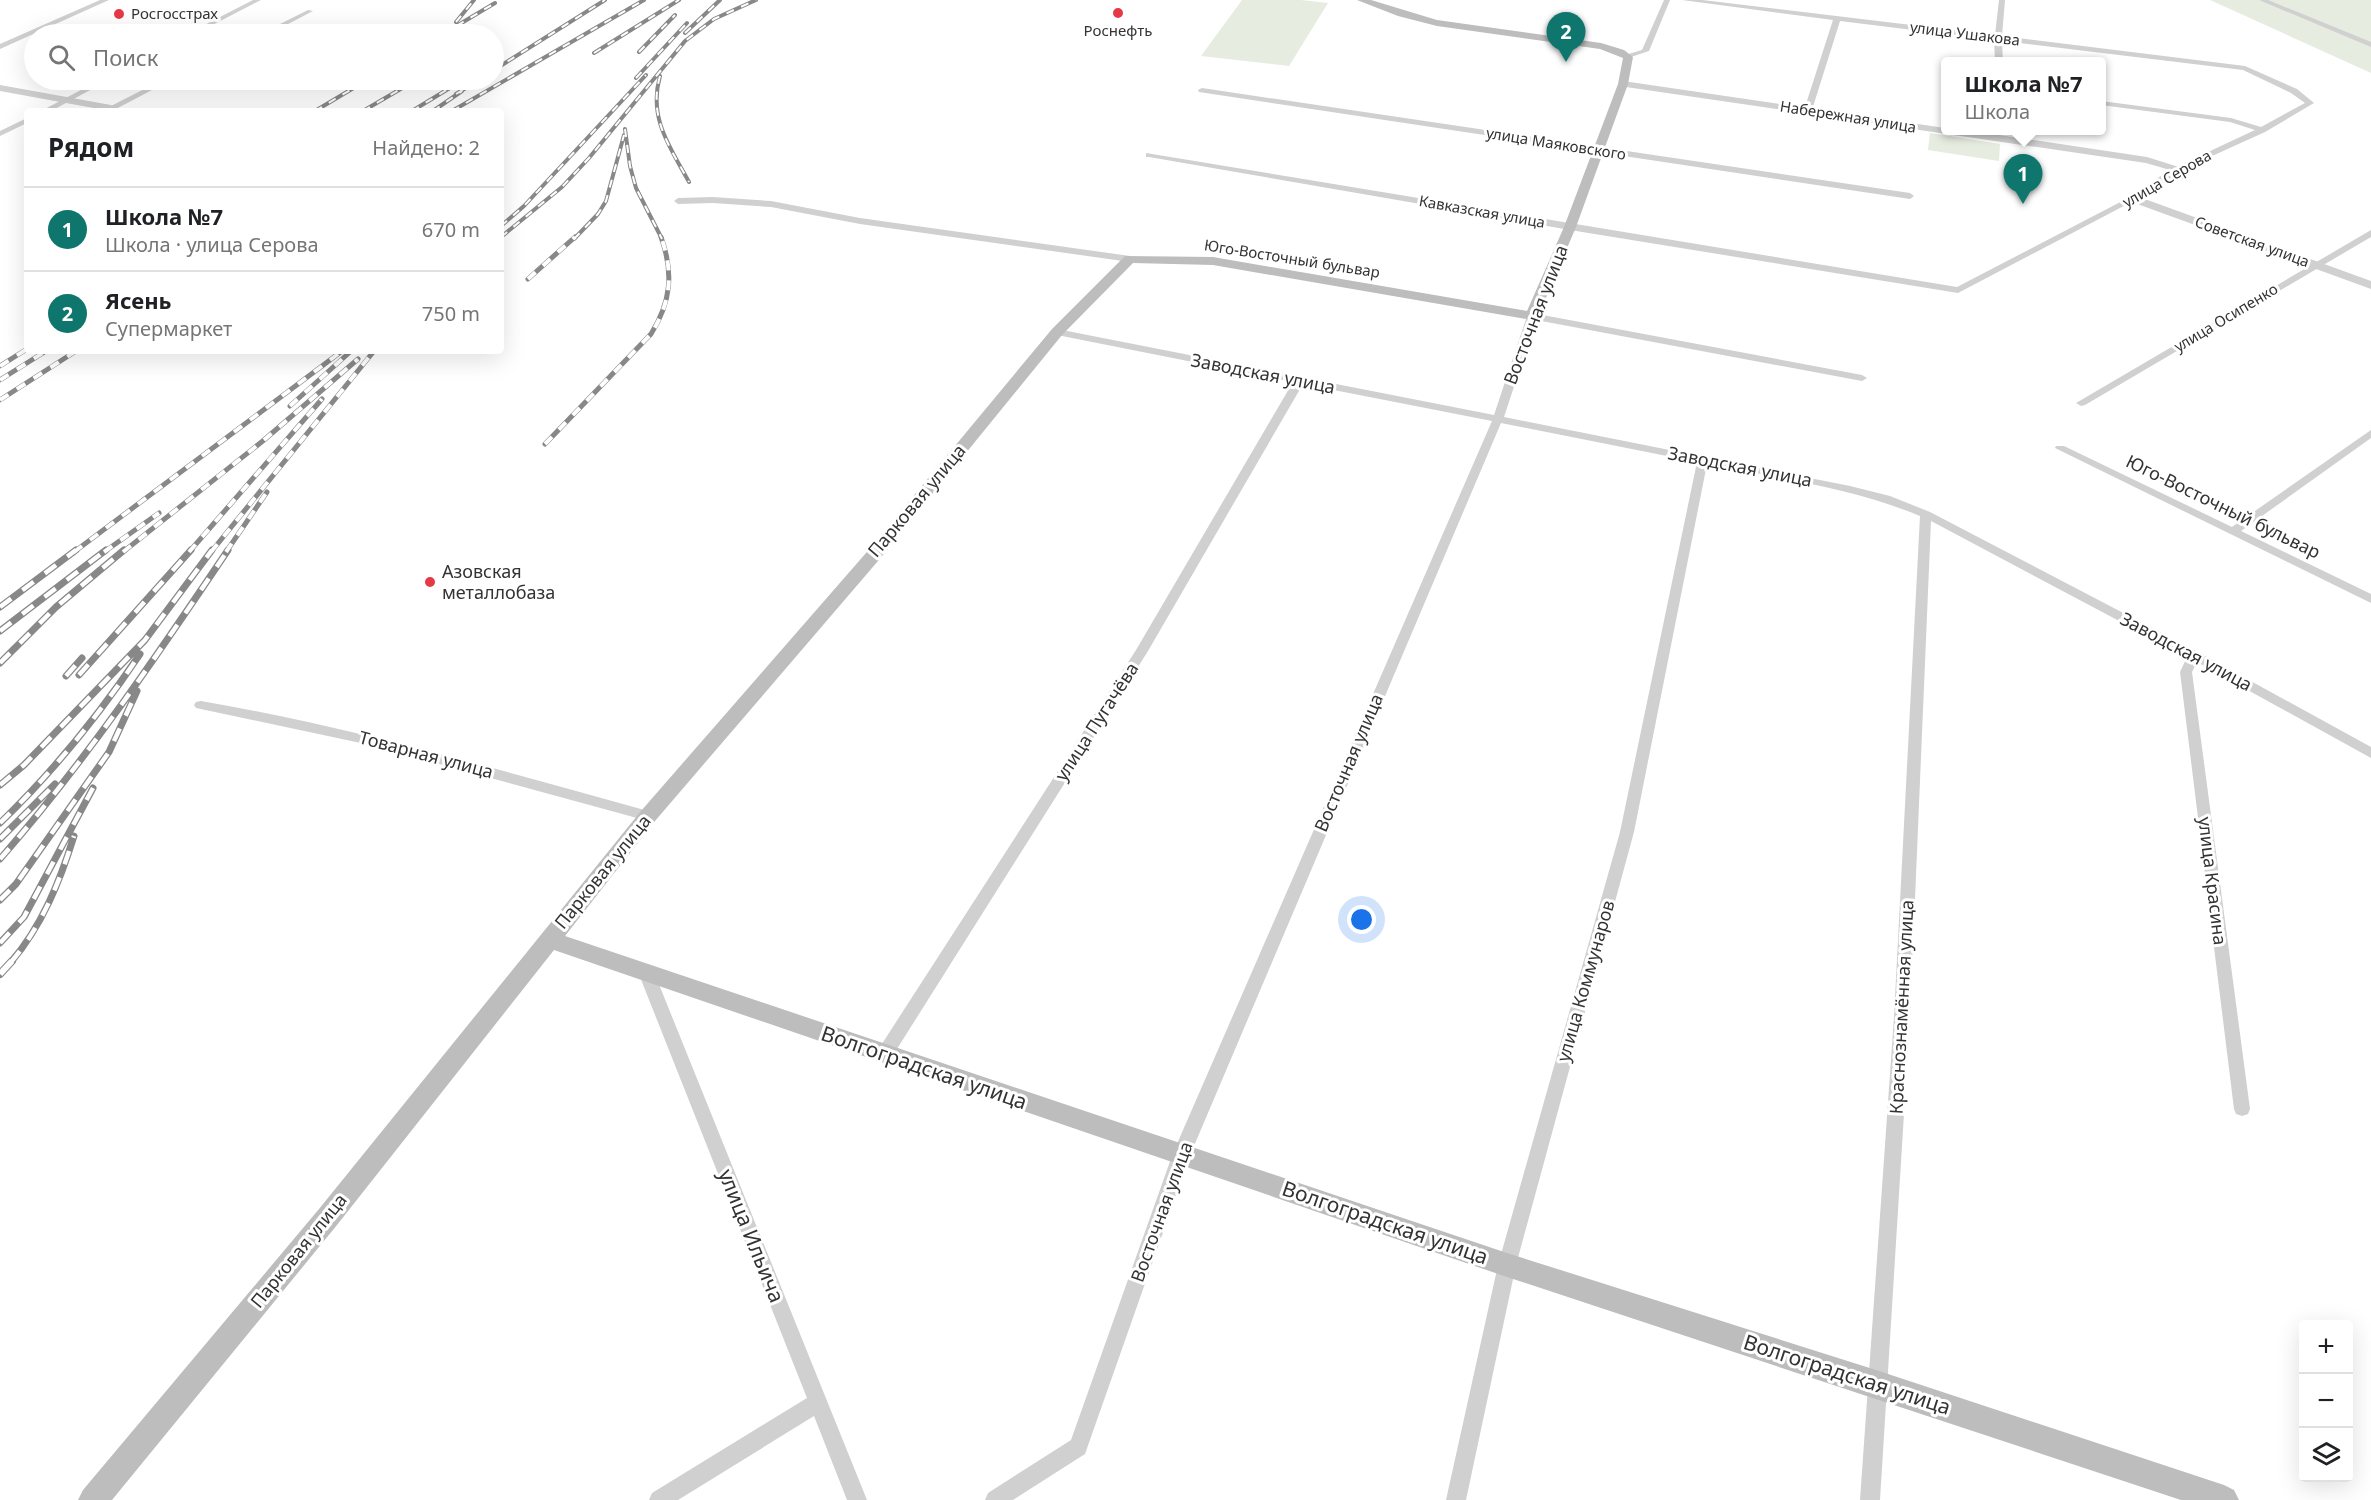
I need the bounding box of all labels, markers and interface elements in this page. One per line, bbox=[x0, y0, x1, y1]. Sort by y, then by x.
place label: Росгосстрах bbox=[131, 3, 218, 23]
marker: Роснефть bbox=[1111, 6, 1125, 20]
marker: Росгосстрах bbox=[112, 7, 126, 21]
pin: 2 bbox=[1546, 13, 1586, 62]
street label: улица Ушакова bbox=[1909, 16, 2021, 50]
place label: Роснефть bbox=[1084, 20, 1152, 40]
search box bbox=[24, 24, 504, 90]
icon: search bbox=[45, 41, 78, 74]
text: Поиск bbox=[93, 42, 158, 72]
popup bbox=[1941, 57, 2106, 135]
text: Школа №7 bbox=[1965, 68, 2083, 98]
street label: Набережная улица bbox=[1779, 95, 1918, 137]
text: Школа bbox=[1965, 98, 2030, 125]
street label: улица Маяковского bbox=[1485, 122, 1628, 164]
text: Рядом bbox=[48, 129, 134, 165]
text: Найдено: 2 bbox=[372, 134, 480, 161]
street label: улица Серова bbox=[2119, 145, 2214, 212]
pin: 1 bbox=[2004, 154, 2042, 204]
street label: Кавказская улица bbox=[1417, 190, 1547, 232]
text: Школа №7 bbox=[105, 201, 223, 231]
street label: Советская улица bbox=[2192, 211, 2312, 271]
text: 1 bbox=[62, 216, 73, 243]
text: 670 m bbox=[422, 216, 480, 243]
text: Школа · улица Серова bbox=[105, 231, 319, 258]
street label: Юго-Восточный бульвар bbox=[1203, 234, 1381, 282]
street label: Восточная улица bbox=[1497, 241, 1573, 388]
street label: улица Осипенко bbox=[2170, 278, 2281, 356]
text: Ясень bbox=[105, 285, 172, 315]
text: 2 bbox=[62, 300, 73, 327]
text: 750 m bbox=[422, 300, 480, 327]
text: Супермаркет bbox=[105, 315, 232, 342]
street label: Заводская улица bbox=[1189, 347, 1337, 399]
street label: Парковая улица bbox=[862, 439, 971, 562]
street label: Заводская улица bbox=[1666, 440, 1814, 492]
street label: Юго-Восточный бульвар bbox=[2122, 449, 2325, 564]
place label: Азовская металлобаза bbox=[442, 559, 555, 604]
marker: Азовская металлобаза bbox=[423, 575, 437, 589]
street label: Заводская улица bbox=[2116, 606, 2257, 696]
street label: улица Пугачёва bbox=[1049, 658, 1143, 785]
street label: Восточная улица bbox=[1308, 690, 1388, 835]
street label: Товарная улица bbox=[356, 725, 496, 784]
street label: Парковая улица bbox=[549, 809, 656, 933]
street label: улица Красина bbox=[2193, 815, 2233, 946]
street label: улица Коммунаров bbox=[1550, 897, 1620, 1064]
street label: Краснознамённая улица bbox=[1883, 899, 1919, 1115]
your location bbox=[1347, 905, 1376, 934]
street label: Волгоградская улица bbox=[818, 1019, 1031, 1115]
street label: Восточная улица bbox=[1125, 1138, 1198, 1285]
street label: улица Ильича bbox=[712, 1165, 791, 1307]
street label: Волгоградская улица bbox=[1279, 1174, 1492, 1270]
street label: Парковая улица bbox=[245, 1188, 352, 1312]
map controls bbox=[2299, 1320, 2353, 1482]
button: + bbox=[2299, 1320, 2353, 1374]
street label: Волгоградская улица bbox=[1740, 1327, 1954, 1421]
button: − bbox=[2299, 1374, 2353, 1428]
button: layers bbox=[2299, 1428, 2353, 1482]

